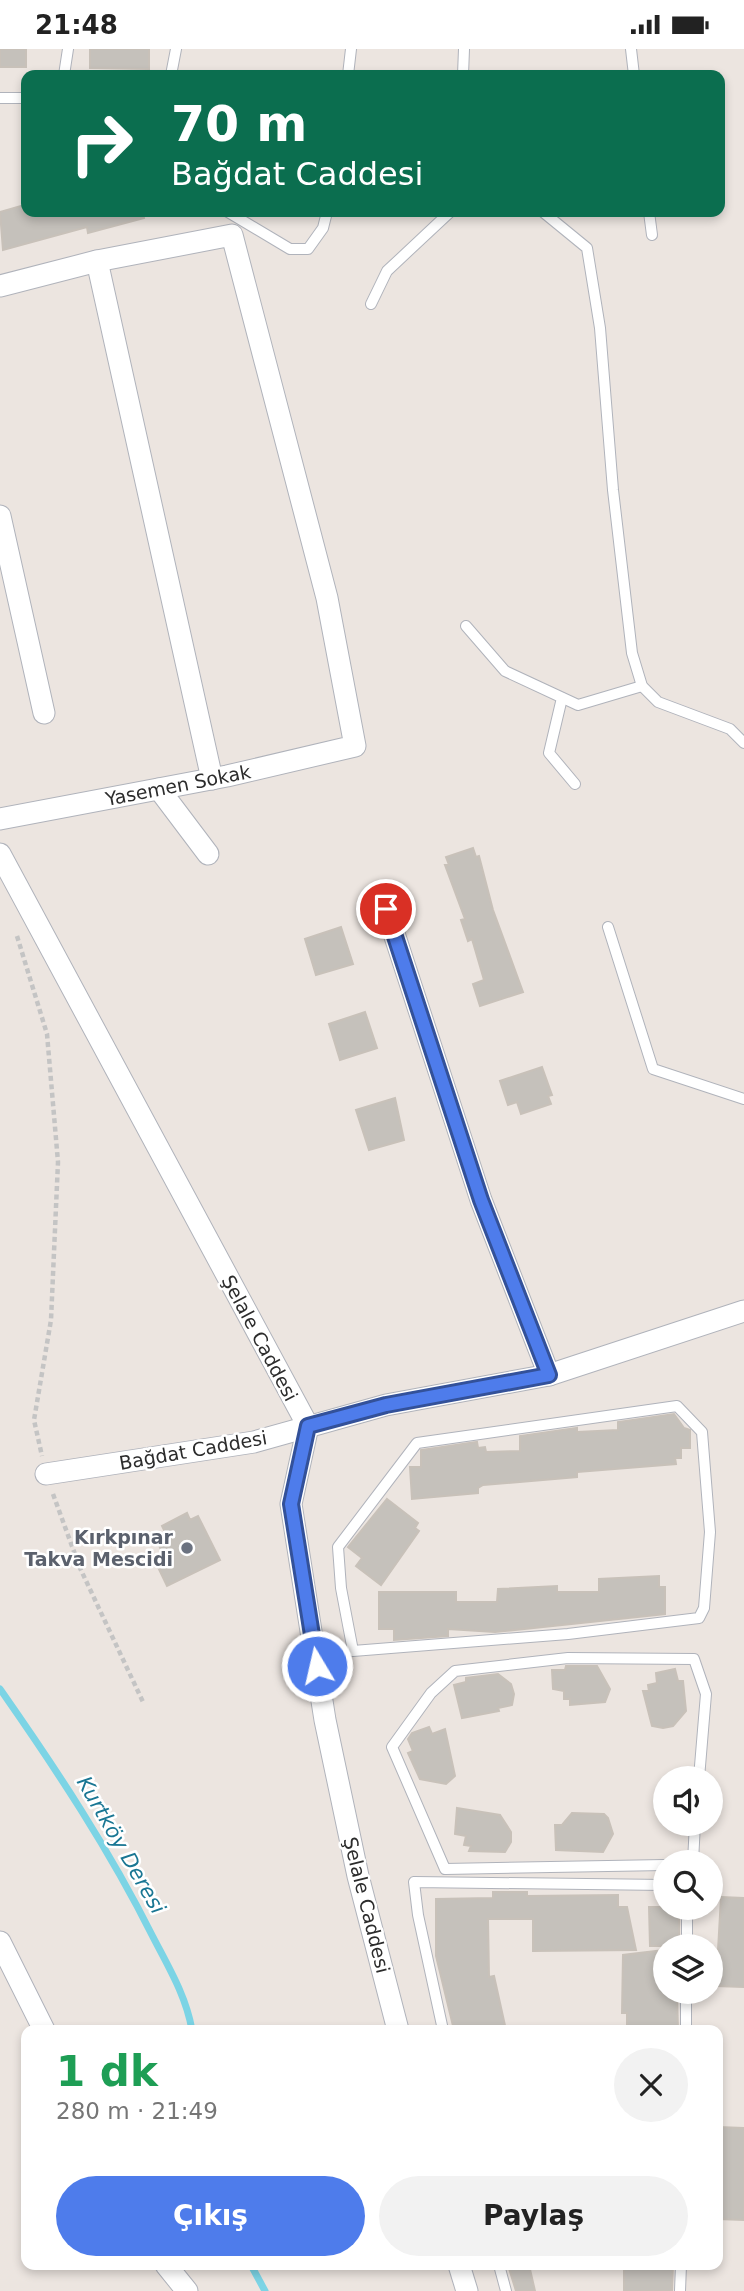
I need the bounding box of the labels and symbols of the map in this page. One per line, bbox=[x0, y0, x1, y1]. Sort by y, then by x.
street label: Yasemen Sokak bbox=[103, 760, 253, 810]
pin bbox=[356, 879, 416, 939]
street label: Şelale Caddesi bbox=[218, 1271, 302, 1405]
street label: Bağdat Caddesi bbox=[117, 1426, 269, 1474]
place label: Kırkpınar Takva Mescidi bbox=[24, 1526, 174, 1570]
marker: Kırkpınar Takva Mescidi bbox=[179, 1540, 195, 1556]
position arrow bbox=[280, 1629, 354, 1703]
water label: Kurtköy Deresi bbox=[72, 1772, 170, 1918]
street label: Şelale Caddesi bbox=[339, 1835, 395, 1975]

